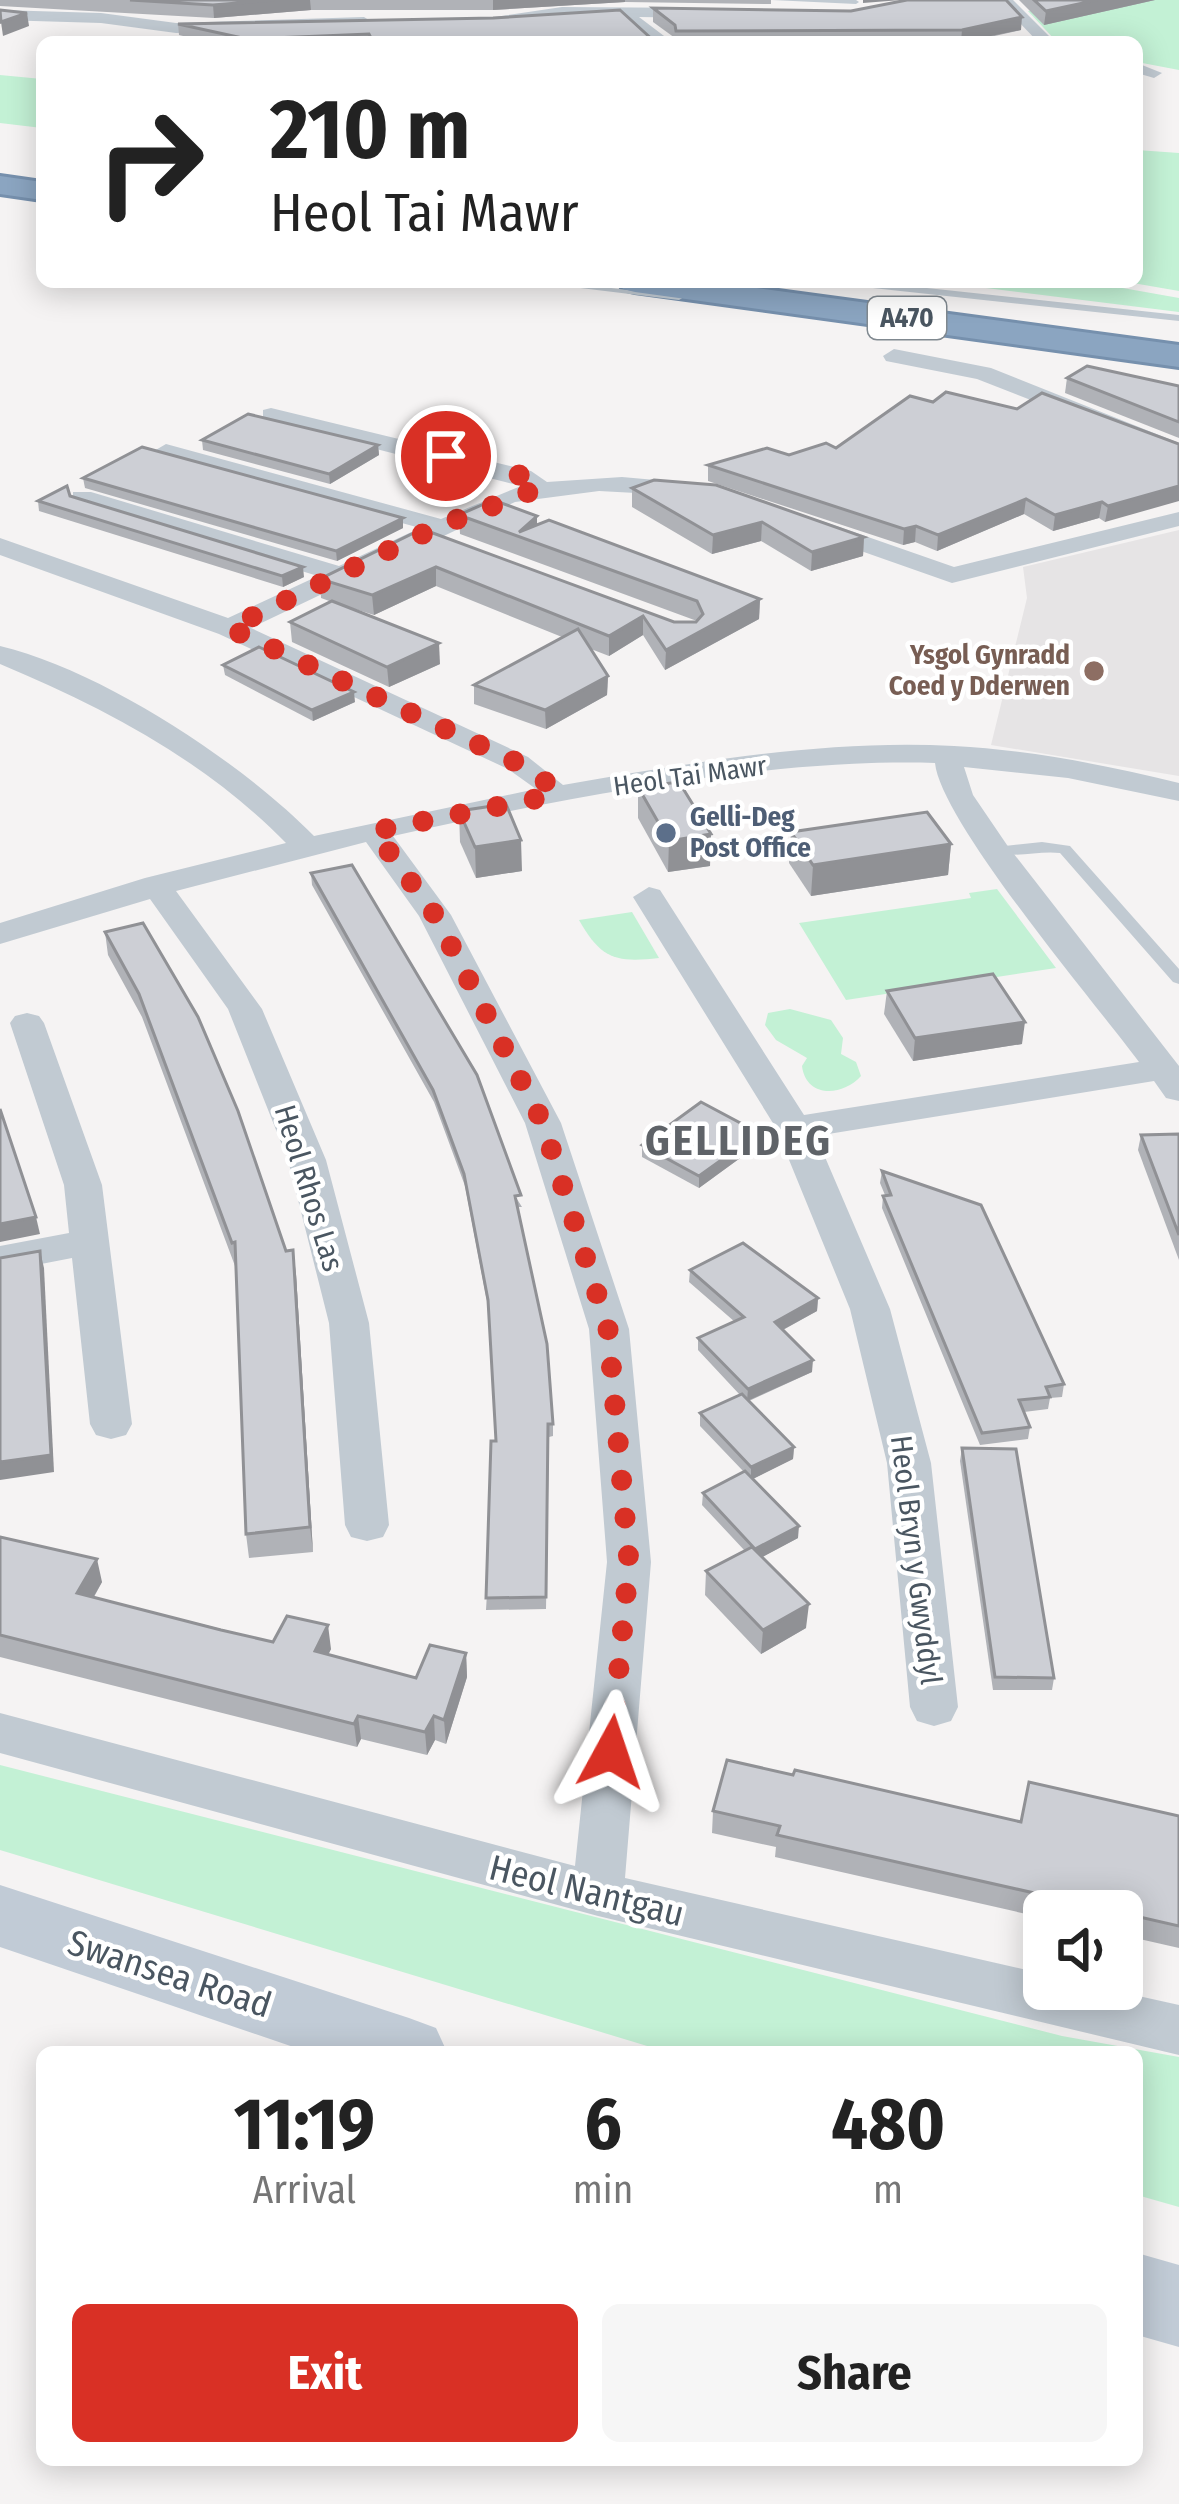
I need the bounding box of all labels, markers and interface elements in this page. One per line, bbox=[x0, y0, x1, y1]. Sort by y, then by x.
text: 210 m bbox=[270, 79, 470, 180]
icon: right bbox=[72, 84, 228, 240]
text: Heol Tai Mawr bbox=[270, 181, 579, 245]
road number: A470 bbox=[868, 297, 946, 339]
pin bbox=[395, 405, 497, 507]
icon: arrive bbox=[413, 423, 479, 489]
place label: Ysgol Gynradd Coed y Dderwen bbox=[889, 639, 1070, 702]
marker: Ysgol Gynradd Coed y Dderwen bbox=[1081, 658, 1107, 684]
street label: Heol Tai Mawr bbox=[611, 749, 769, 803]
place label: Gelli-Deg Post Office bbox=[690, 801, 811, 864]
marker: Gelli-Deg Post Office bbox=[653, 820, 679, 846]
street label: Heol Rhos Las bbox=[267, 1101, 351, 1275]
district label: GELLIDEG bbox=[645, 1116, 833, 1166]
street label: Heol Bryn y Gwyddyl bbox=[883, 1433, 949, 1687]
position arrow bbox=[548, 1689, 674, 1815]
street label: Heol Nantgau bbox=[485, 1846, 689, 1936]
map controls bbox=[1023, 1890, 1143, 2010]
button: sound bbox=[1023, 1890, 1143, 2010]
street label: Swansea Road bbox=[62, 1920, 277, 2027]
text: 11:19 bbox=[234, 2082, 375, 2168]
text: 6 bbox=[584, 2082, 622, 2168]
text: 480 bbox=[831, 2082, 945, 2168]
text: Arrival bbox=[253, 2167, 356, 2213]
text: min bbox=[573, 2167, 633, 2213]
text: m bbox=[873, 2167, 903, 2213]
button: Exit bbox=[72, 2304, 578, 2442]
button: Share bbox=[602, 2304, 1107, 2442]

